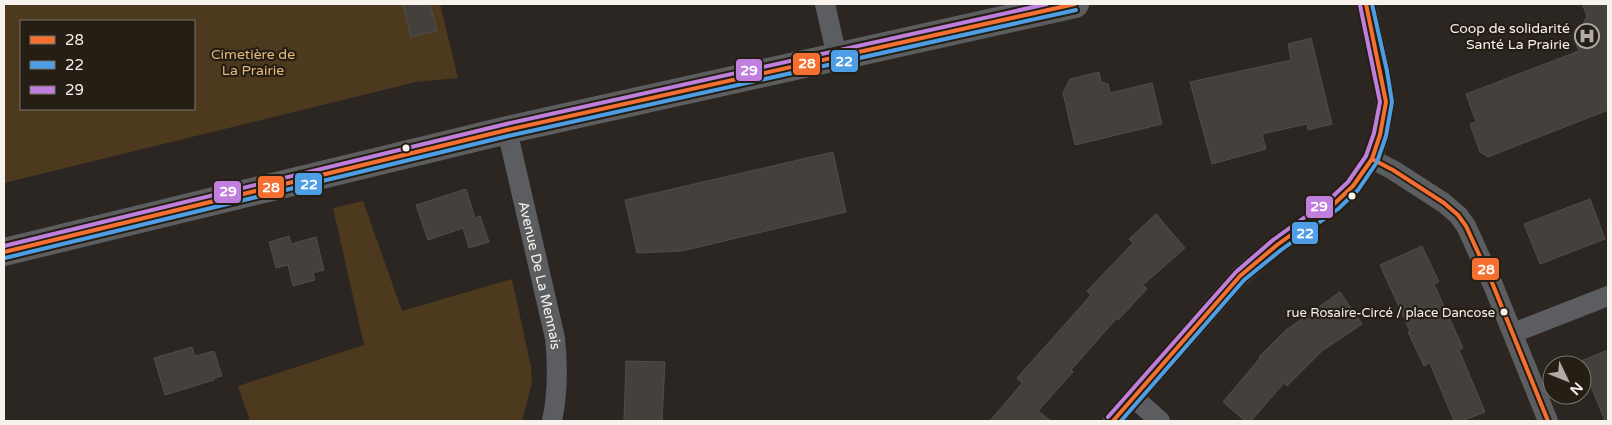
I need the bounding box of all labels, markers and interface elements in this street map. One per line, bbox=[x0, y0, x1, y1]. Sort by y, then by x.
legend bbox=[20, 20, 195, 110]
place label: Coop de solidarité Santé La Prairie bbox=[1450, 20, 1570, 53]
hospital icon: Coop de solidarité Santé La Prairie bbox=[1574, 23, 1600, 49]
text: 28 bbox=[65, 31, 84, 49]
park label: Cimetière de La Prairie bbox=[211, 46, 295, 79]
line badge: 22 bbox=[830, 49, 859, 73]
line badge: 28 bbox=[792, 52, 821, 76]
text: 22 bbox=[835, 53, 853, 70]
text: 28 bbox=[798, 55, 816, 72]
text: 22 bbox=[65, 56, 84, 74]
line badge: 29 bbox=[735, 58, 763, 82]
text: 29 bbox=[740, 62, 758, 79]
text: 29 bbox=[65, 81, 84, 99]
unlabelled marker bbox=[401, 143, 411, 153]
line badge: 22 bbox=[294, 172, 323, 196]
line badge: 28 bbox=[257, 175, 285, 199]
text: 22 bbox=[300, 176, 318, 193]
text: 28 bbox=[262, 179, 280, 196]
line badge: 29 bbox=[213, 180, 242, 204]
text: 29 bbox=[219, 183, 237, 200]
unlabelled marker bbox=[1347, 191, 1357, 201]
line badge: 29 bbox=[1305, 195, 1334, 219]
text: 29 bbox=[1310, 198, 1328, 215]
street label: Avenue De La Mennais bbox=[515, 199, 564, 350]
line badge: 22 bbox=[1291, 221, 1319, 245]
text: 22 bbox=[1296, 225, 1314, 242]
line badge: 28 bbox=[1471, 257, 1500, 281]
text: 28 bbox=[1477, 261, 1495, 278]
place label: rue Rosaire-Circé / place Dancose bbox=[1287, 305, 1495, 321]
marker: rue Rosaire-Circé / place Dancose bbox=[1499, 307, 1509, 317]
north arrow bbox=[1542, 355, 1592, 405]
text: N bbox=[1566, 379, 1586, 398]

